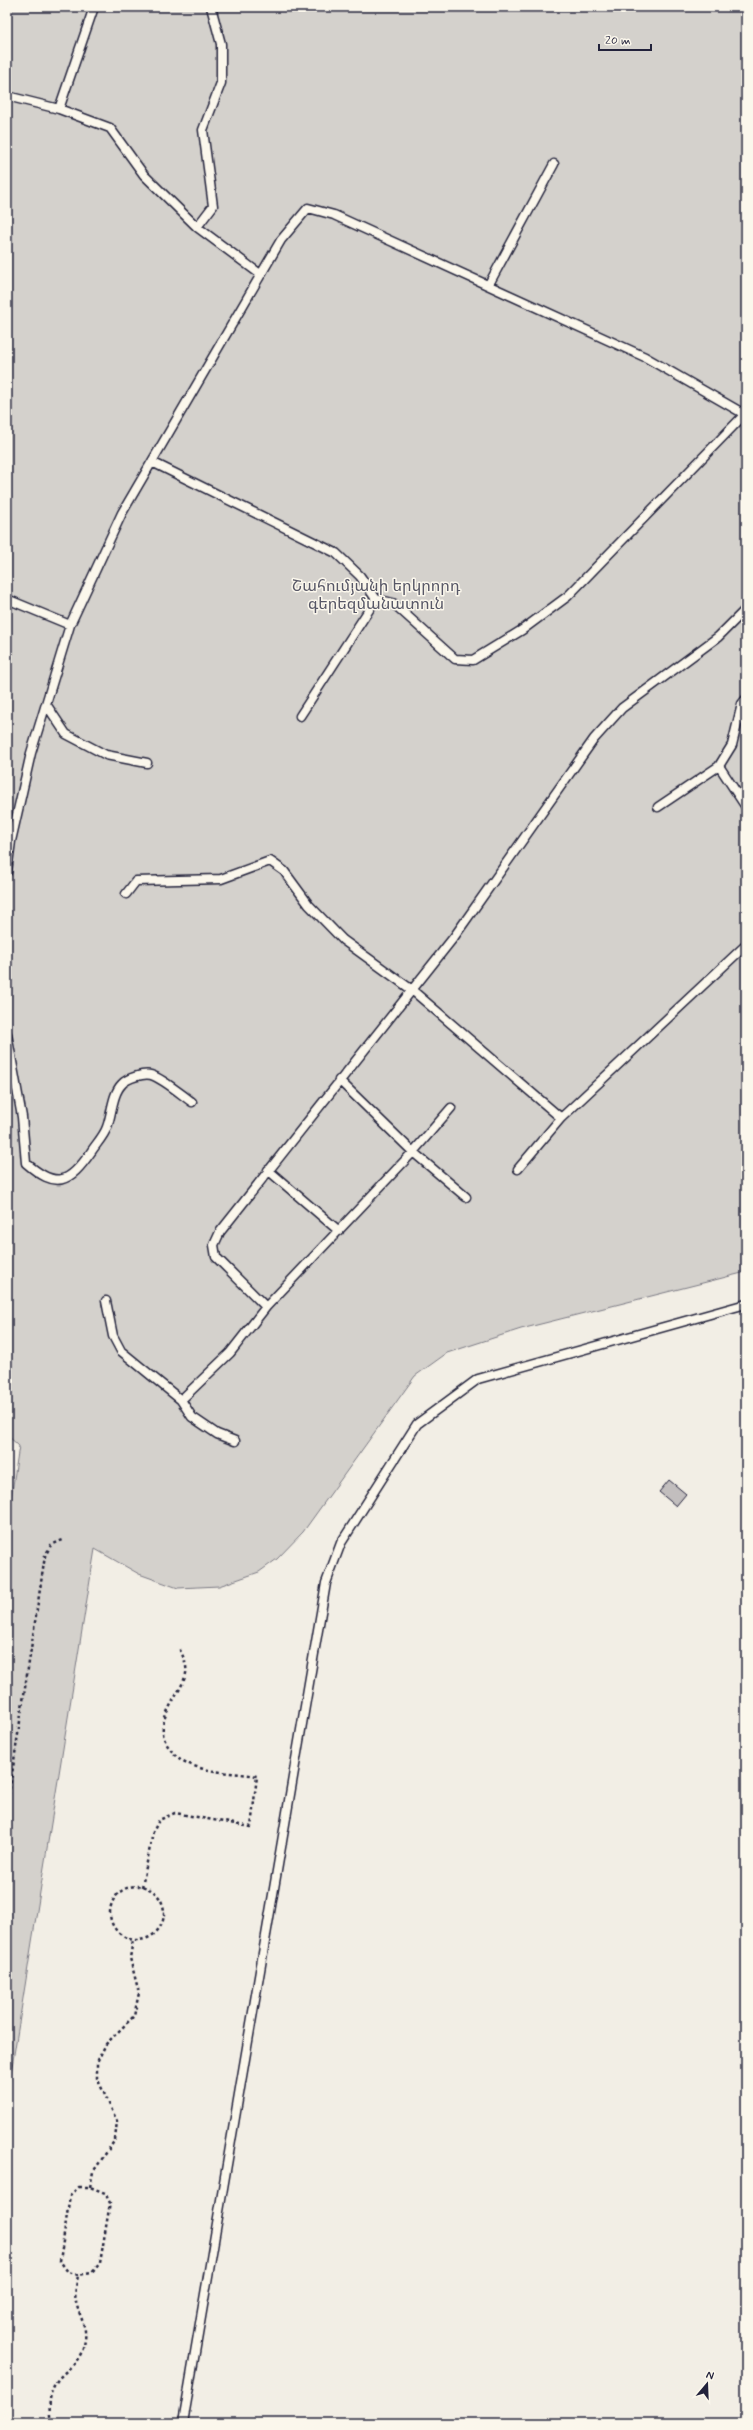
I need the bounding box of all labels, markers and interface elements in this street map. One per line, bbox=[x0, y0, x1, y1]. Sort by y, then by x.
scale bar bbox=[599, 26, 651, 52]
text: 20 m bbox=[605, 33, 631, 49]
park label: Շահումյանի երկրորդ գերեզմանատուն bbox=[292, 576, 461, 615]
north arrow bbox=[687, 2364, 727, 2404]
text: N bbox=[704, 2368, 716, 2383]

